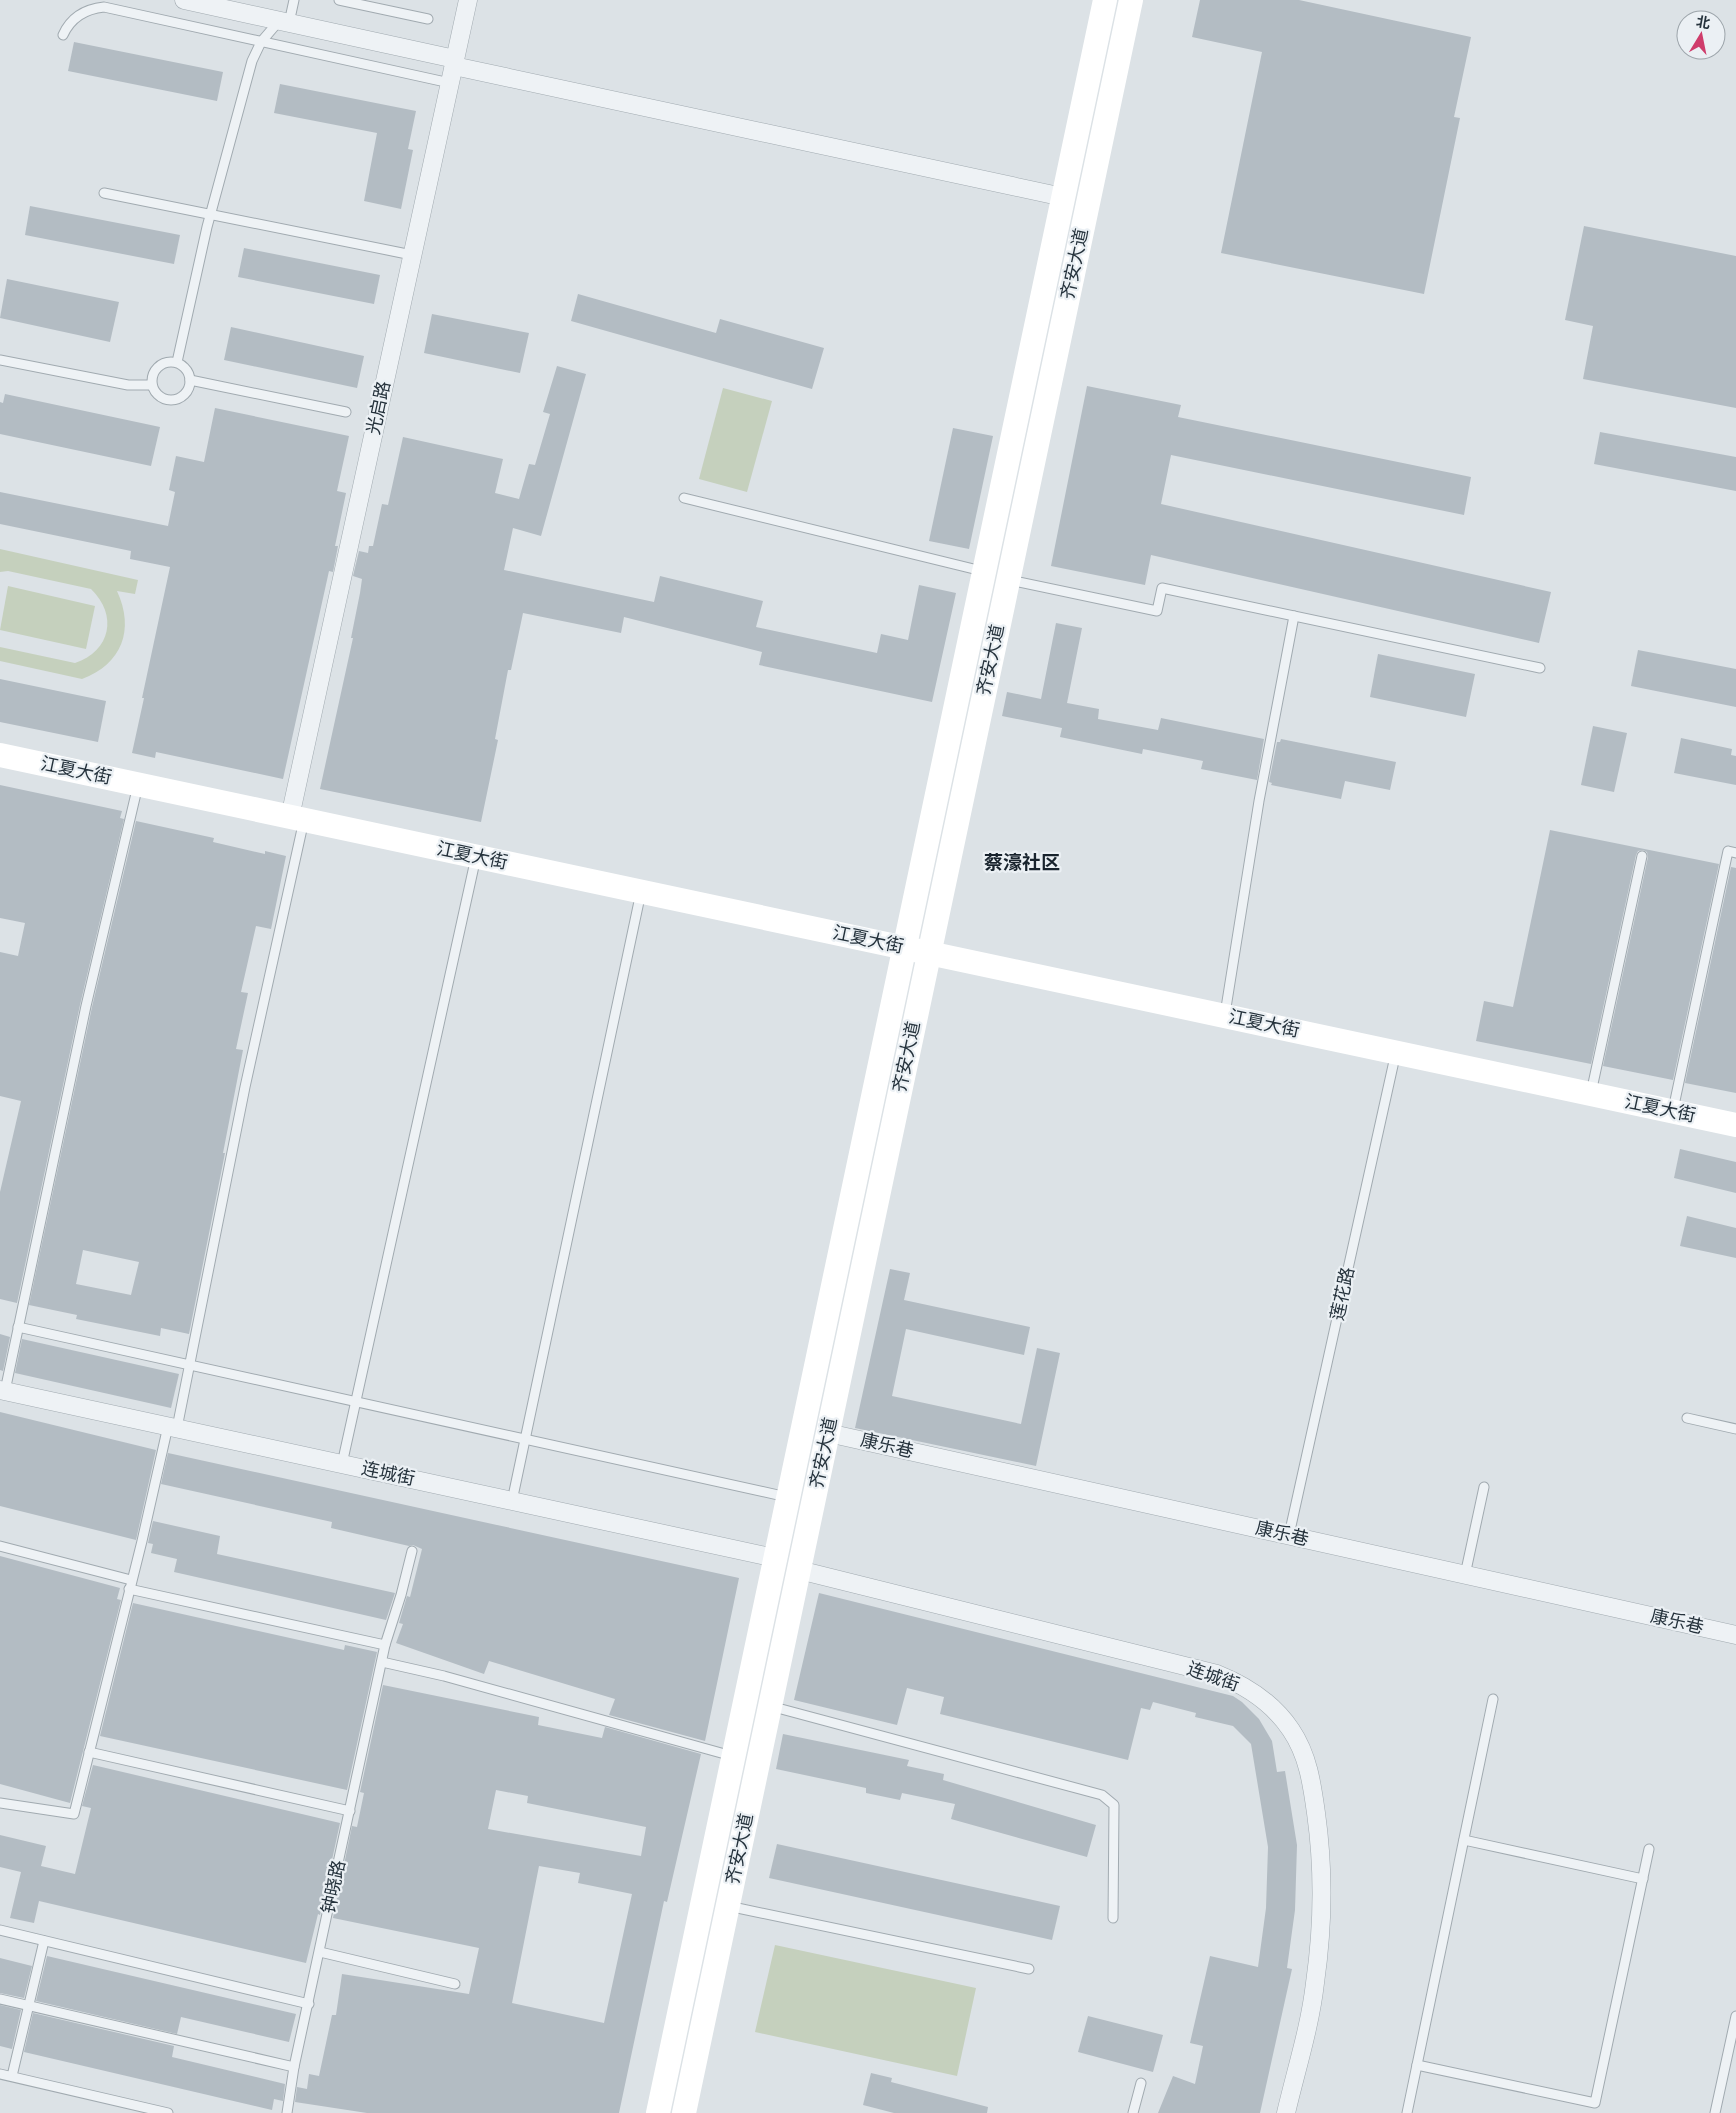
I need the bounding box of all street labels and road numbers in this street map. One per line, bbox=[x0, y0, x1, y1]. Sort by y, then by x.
street label: 齐安大道 bbox=[1057, 227, 1093, 301]
street label: 光启路 bbox=[363, 379, 395, 437]
street label: 齐安大道 bbox=[973, 623, 1009, 697]
street label: 江夏大街 bbox=[39, 753, 113, 789]
street label: 江夏大街 bbox=[435, 838, 509, 874]
street label: 江夏大街 bbox=[831, 922, 905, 958]
street label: 江夏大街 bbox=[1227, 1006, 1301, 1042]
street label: 齐安大道 bbox=[889, 1020, 925, 1094]
street label: 江夏大街 bbox=[1623, 1091, 1697, 1127]
street label: 莲花路 bbox=[1327, 1265, 1359, 1323]
street label: 齐安大道 bbox=[806, 1416, 842, 1490]
street label: 康乐巷 bbox=[858, 1430, 916, 1462]
street label: 连城街 bbox=[359, 1458, 417, 1490]
street label: 康乐巷 bbox=[1253, 1518, 1311, 1550]
street label: 康乐巷 bbox=[1648, 1606, 1706, 1638]
street label: 连城街 bbox=[1184, 1658, 1242, 1696]
street label: 齐安大道 bbox=[722, 1812, 758, 1886]
street label: 钟晓路 bbox=[318, 1858, 350, 1916]

